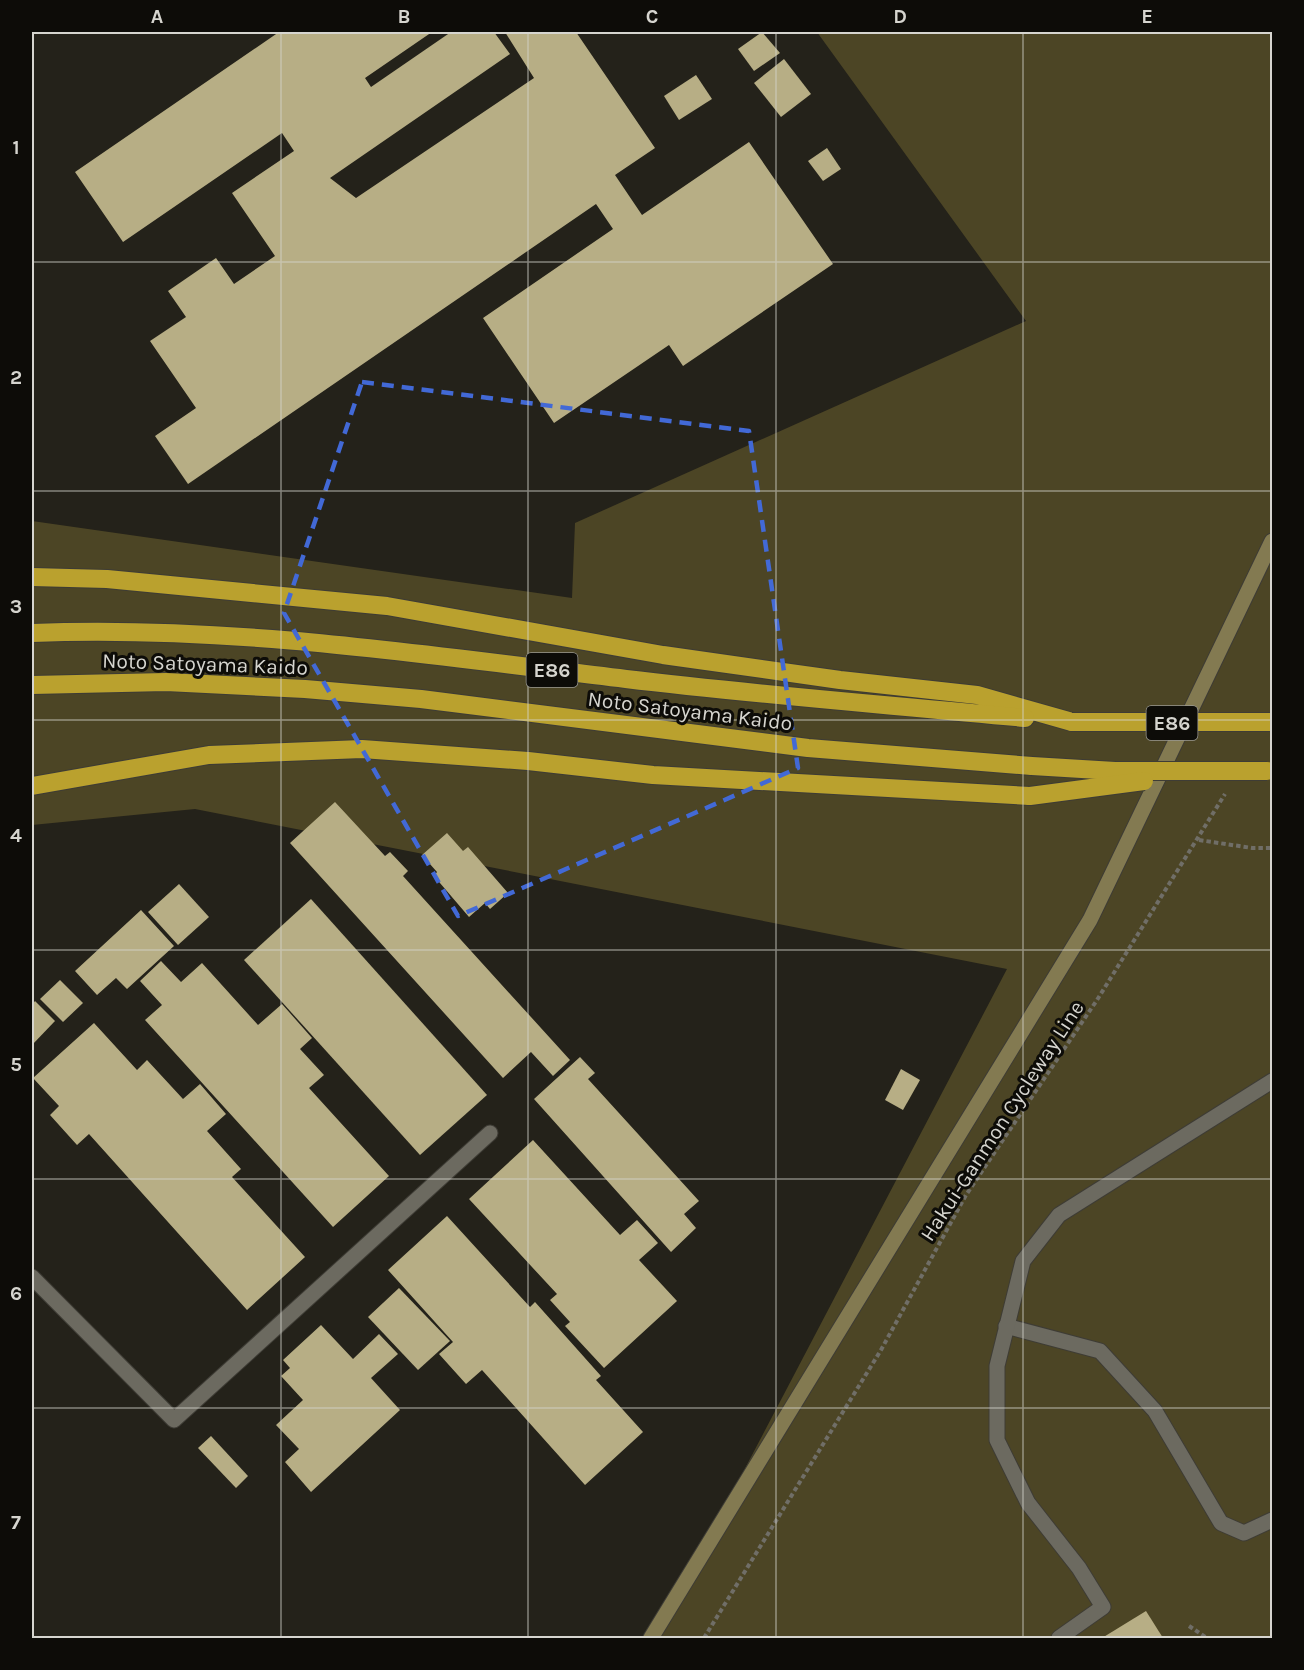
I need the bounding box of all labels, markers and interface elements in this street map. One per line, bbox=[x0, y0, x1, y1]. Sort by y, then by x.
text: A bbox=[151, 5, 164, 28]
text: B bbox=[398, 5, 410, 28]
text: C bbox=[646, 5, 658, 28]
text: D bbox=[893, 5, 907, 28]
text: E bbox=[1141, 5, 1153, 28]
text: 1 bbox=[12, 136, 20, 159]
text: 2 bbox=[10, 366, 22, 389]
text: 3 bbox=[10, 595, 22, 618]
street label: Noto Satoyama Kaido bbox=[102, 648, 308, 680]
road number: E86 bbox=[526, 653, 578, 687]
street label: Noto Satoyama Kaido bbox=[586, 687, 794, 735]
road number: E86 bbox=[1146, 706, 1198, 740]
text: 4 bbox=[10, 824, 22, 847]
street label: Hakui-Ganmon Cycleway Line bbox=[915, 996, 1089, 1246]
text: 5 bbox=[10, 1053, 22, 1076]
text: 6 bbox=[10, 1282, 22, 1305]
text: 7 bbox=[11, 1511, 21, 1534]

